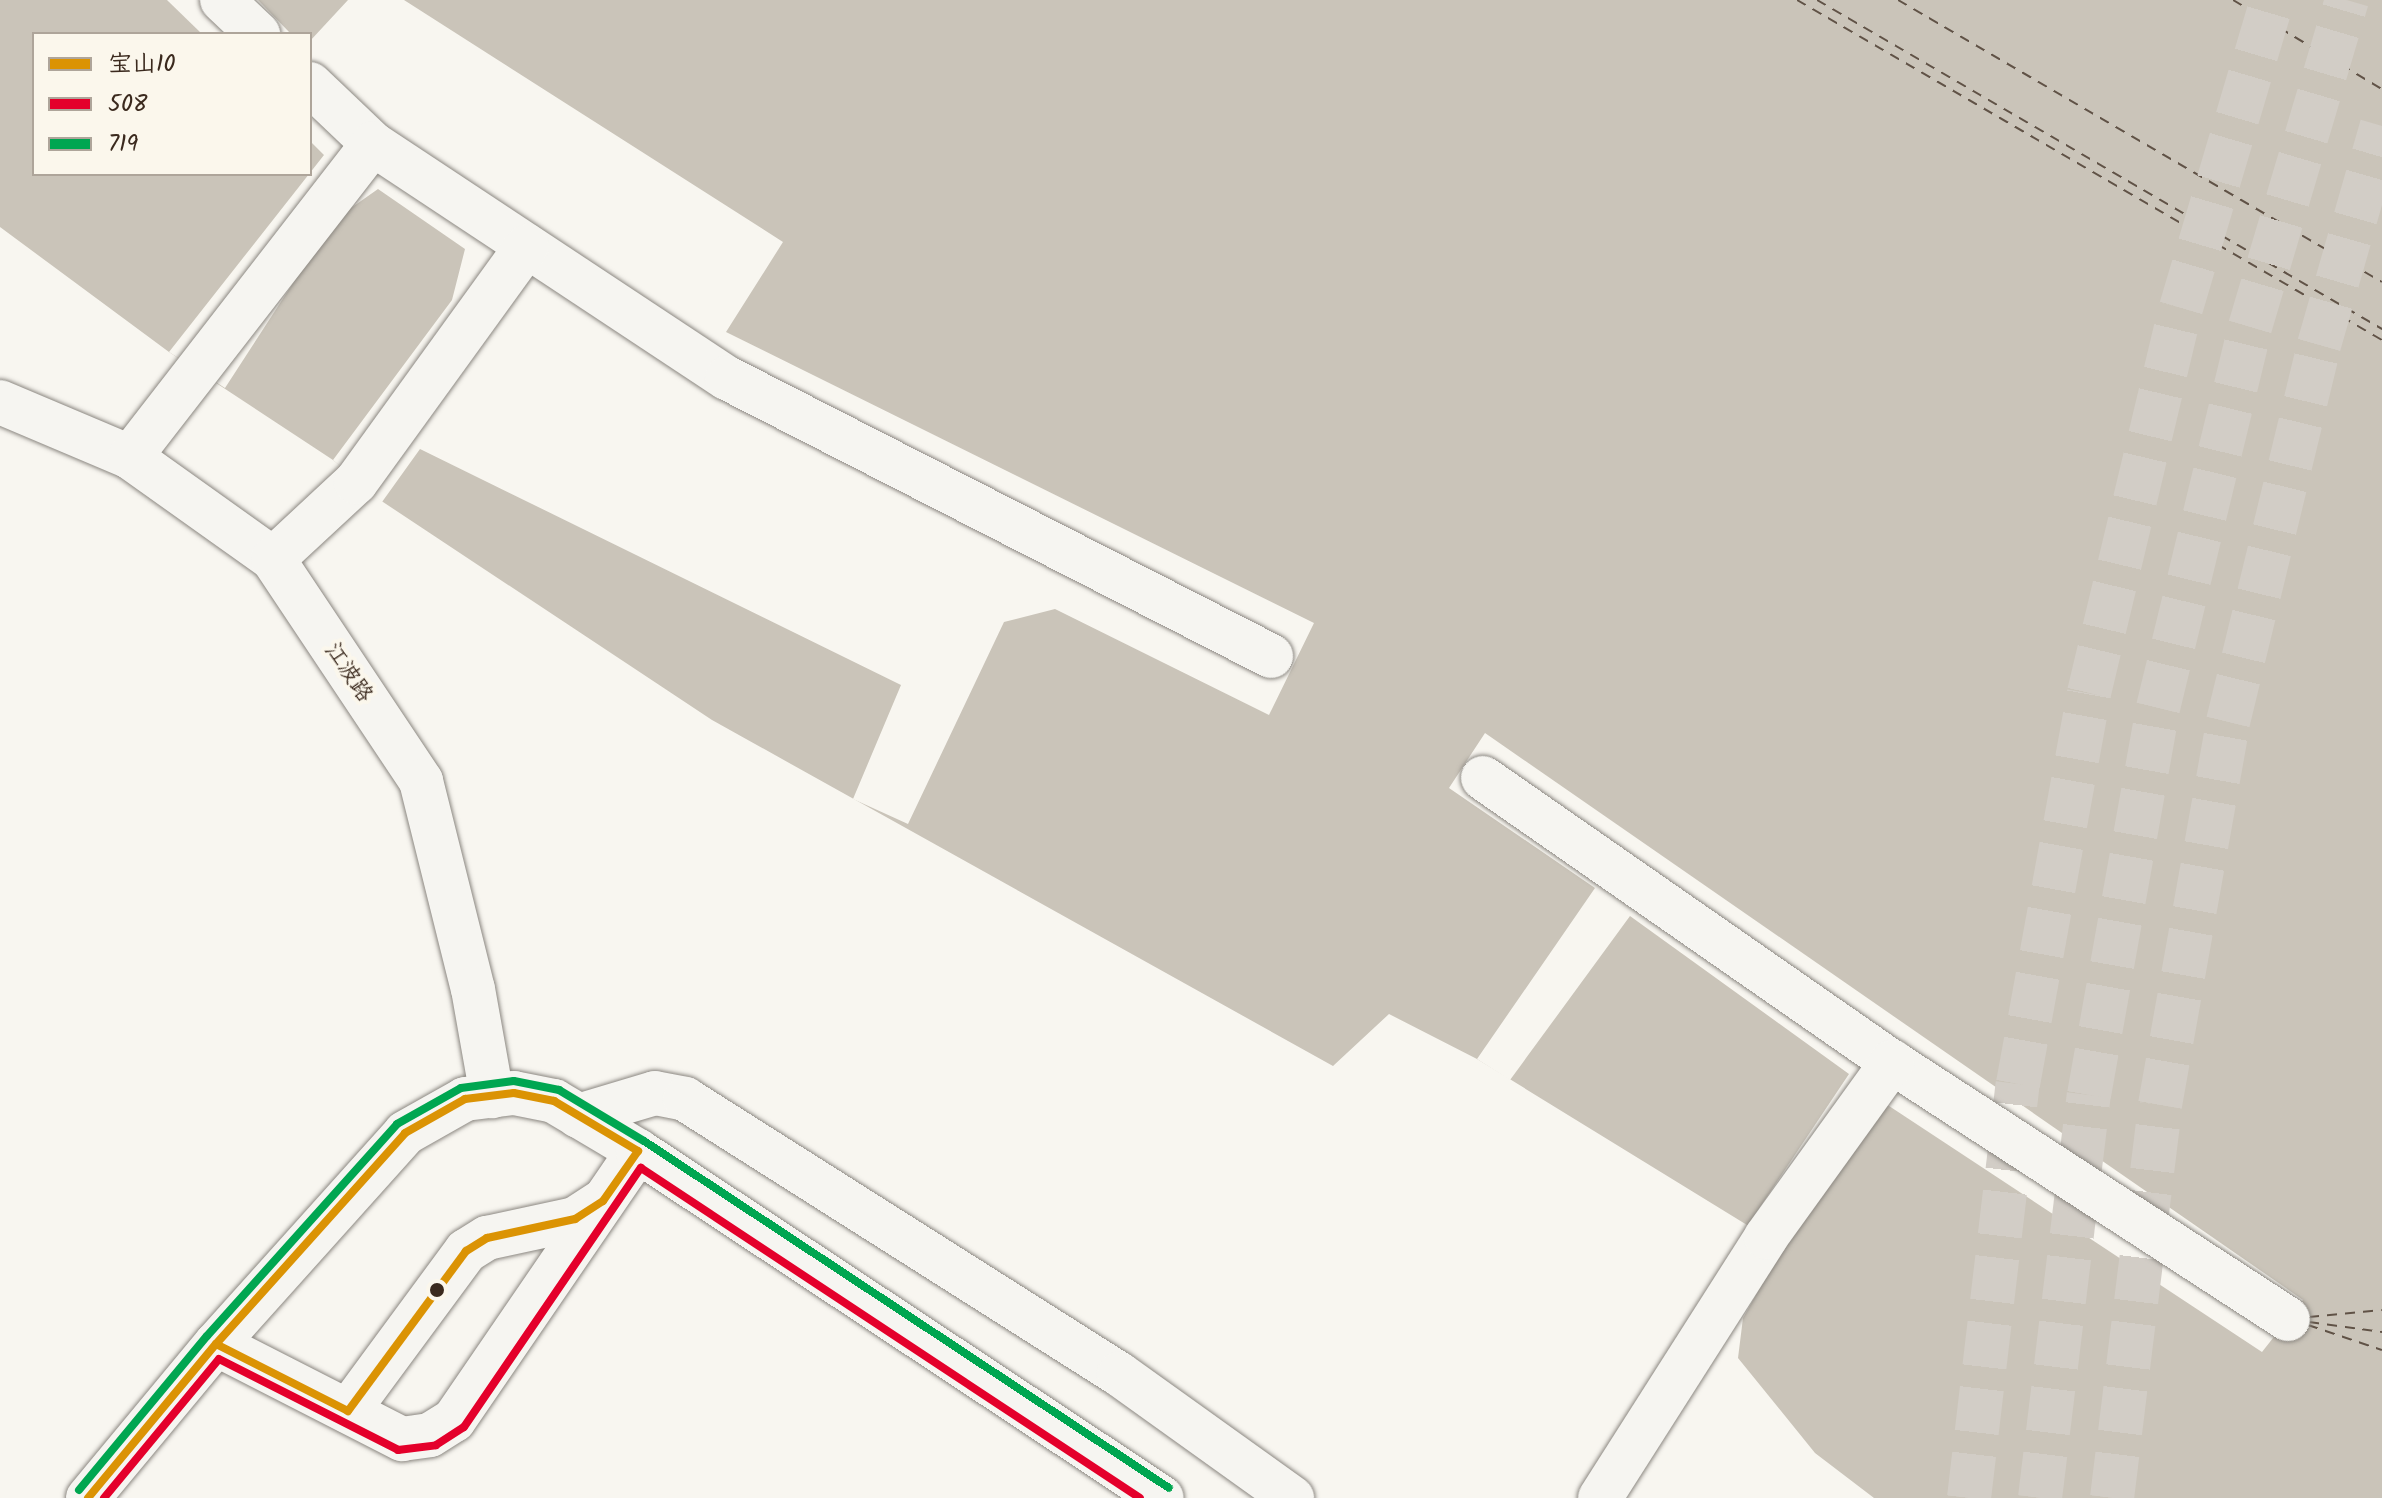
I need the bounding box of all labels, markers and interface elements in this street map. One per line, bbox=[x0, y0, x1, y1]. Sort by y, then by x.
legend bbox=[32, 32, 312, 176]
text: 宝山10 bbox=[108, 45, 176, 84]
text: 508 bbox=[108, 85, 147, 124]
text: 719 bbox=[108, 125, 138, 164]
street label: 江波路 bbox=[319, 638, 377, 708]
unlabelled marker bbox=[429, 1282, 445, 1298]

